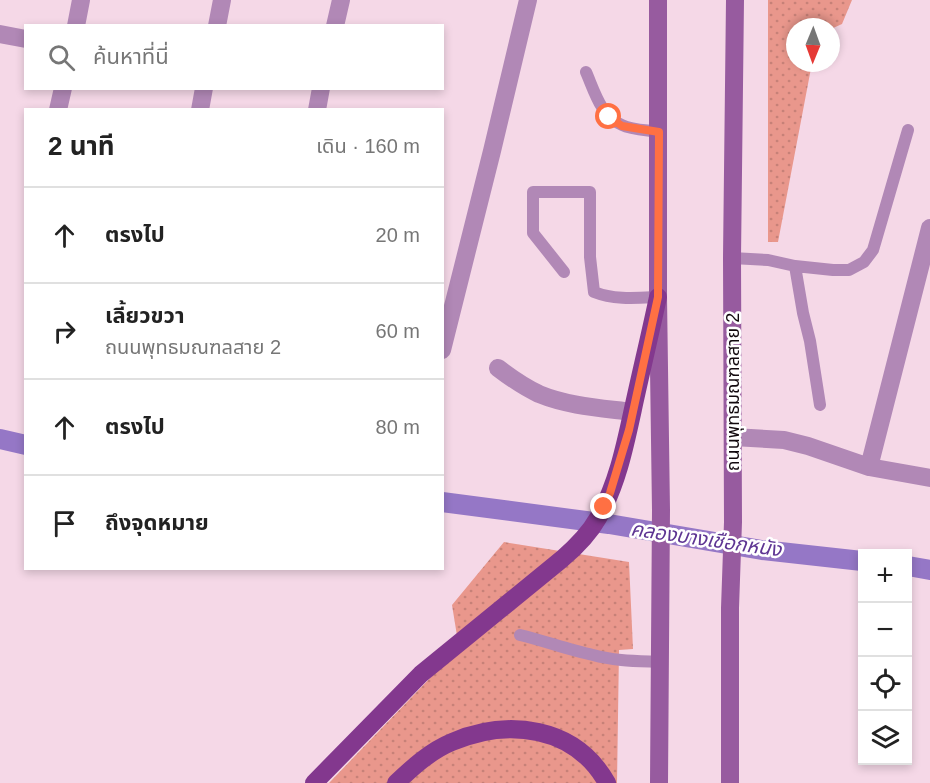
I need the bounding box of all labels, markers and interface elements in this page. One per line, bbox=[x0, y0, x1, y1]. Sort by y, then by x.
north arrow bbox=[786, 18, 840, 72]
search box bbox=[24, 24, 444, 90]
icon: search bbox=[45, 41, 78, 74]
text: ค้นหาที่นี่ bbox=[93, 44, 169, 69]
route start bbox=[595, 103, 621, 129]
text: 2 นาที bbox=[48, 131, 115, 161]
text: เดิน · 160 m bbox=[316, 135, 420, 157]
icon: ahead bbox=[48, 219, 81, 252]
text: ตรงไป bbox=[105, 222, 165, 247]
text: 20 m bbox=[376, 224, 420, 246]
text: เลี้ยวขวา bbox=[105, 303, 185, 328]
street label: ถนนพุทธมณฑลสาย 2 bbox=[723, 313, 744, 471]
icon: right bbox=[48, 315, 81, 348]
text: 60 m bbox=[376, 320, 420, 342]
text: ถนนพุทธมณฑลสาย 2 bbox=[105, 336, 281, 358]
icon: ahead bbox=[48, 411, 81, 444]
text: ตรงไป bbox=[105, 414, 165, 439]
text: 80 m bbox=[376, 416, 420, 438]
route end bbox=[590, 493, 616, 519]
icon: arrive bbox=[48, 507, 81, 540]
text: ถึงจุดหมาย bbox=[105, 510, 209, 535]
water label: คลองบางเชือกหนัง bbox=[629, 518, 784, 561]
map controls bbox=[858, 549, 912, 765]
button: + bbox=[858, 549, 912, 603]
button: − bbox=[858, 603, 912, 657]
button: locate bbox=[858, 657, 912, 711]
button: layers bbox=[858, 711, 912, 765]

